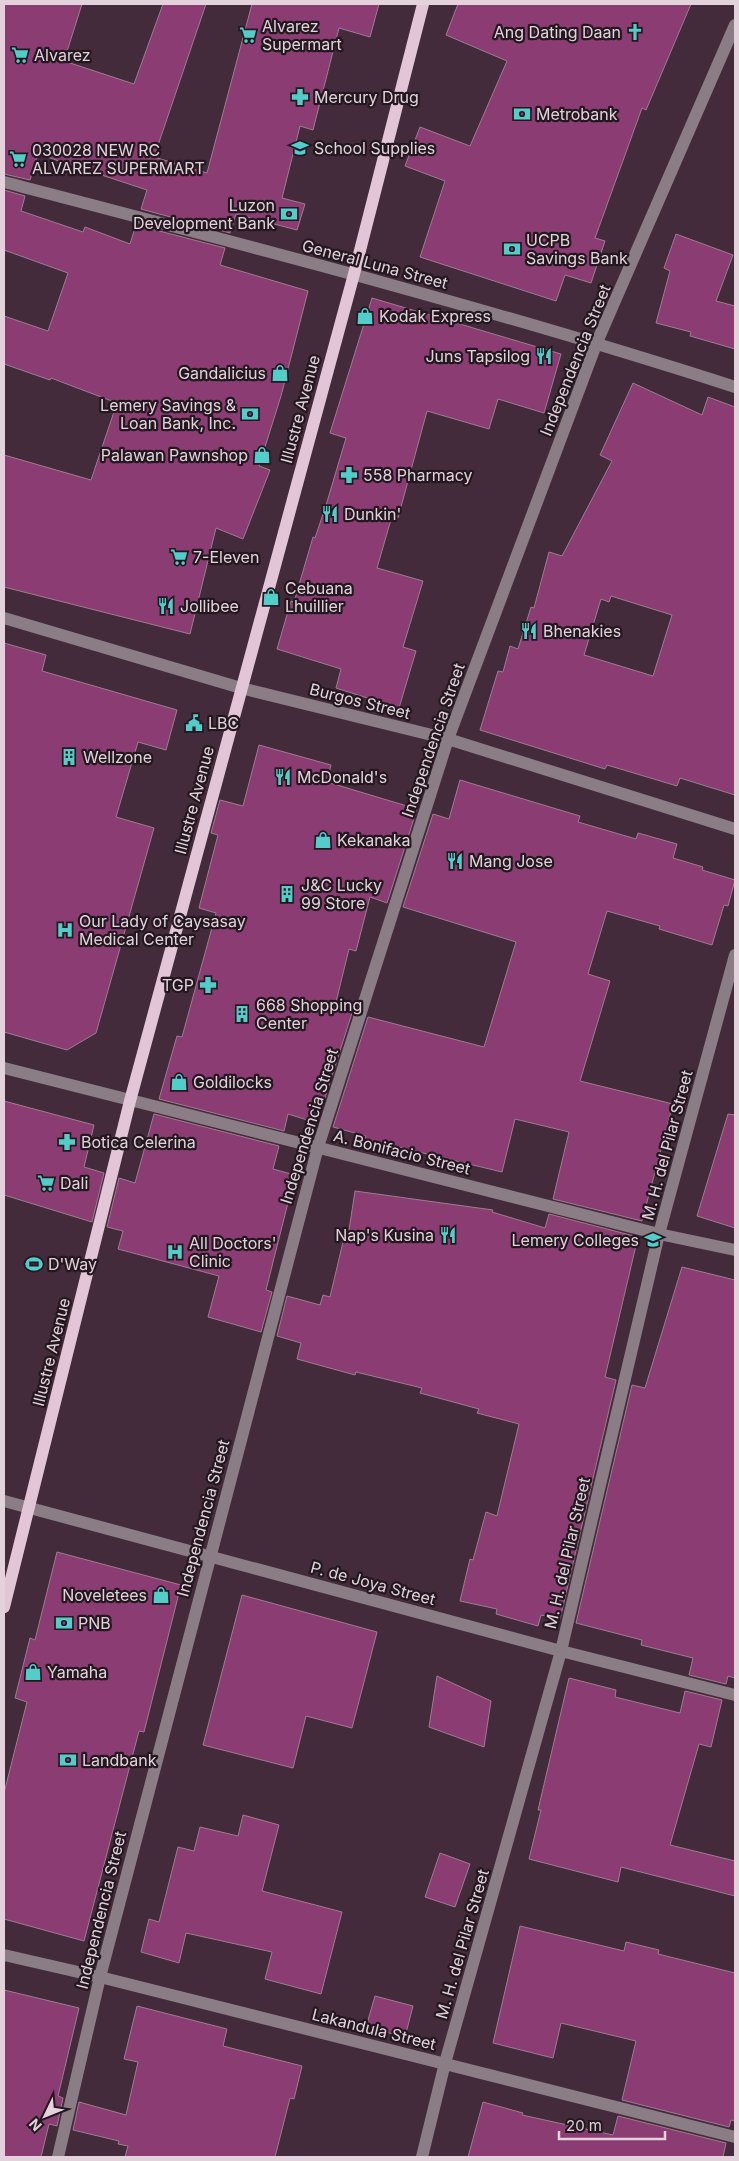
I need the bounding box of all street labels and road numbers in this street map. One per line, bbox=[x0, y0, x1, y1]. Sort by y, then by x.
street label: General Luna Street bbox=[300, 235, 450, 293]
street label: Independencia Street bbox=[535, 281, 615, 439]
street label: Illustre Avenue bbox=[276, 353, 324, 465]
street label: Independencia Street bbox=[397, 660, 469, 820]
street label: Burgos Street bbox=[308, 679, 412, 723]
street label: Illustre Avenue bbox=[170, 744, 218, 856]
street label: Independencia Street bbox=[276, 1046, 342, 1206]
street label: M. H. del Pilar Street bbox=[637, 1068, 697, 1222]
street label: A. Bonifacio Street bbox=[331, 1125, 473, 1179]
street label: Illustre Avenue bbox=[28, 1296, 74, 1408]
street label: Independencia Street bbox=[172, 1437, 234, 1599]
street label: M. H. del Pilar Street bbox=[540, 1475, 594, 1631]
street label: P. de Joya Street bbox=[308, 1557, 438, 1609]
street label: Independencia Street bbox=[72, 1829, 130, 1991]
street label: M. H. del Pilar Street bbox=[431, 1867, 493, 2021]
street label: Lakandula Street bbox=[310, 2004, 438, 2054]

